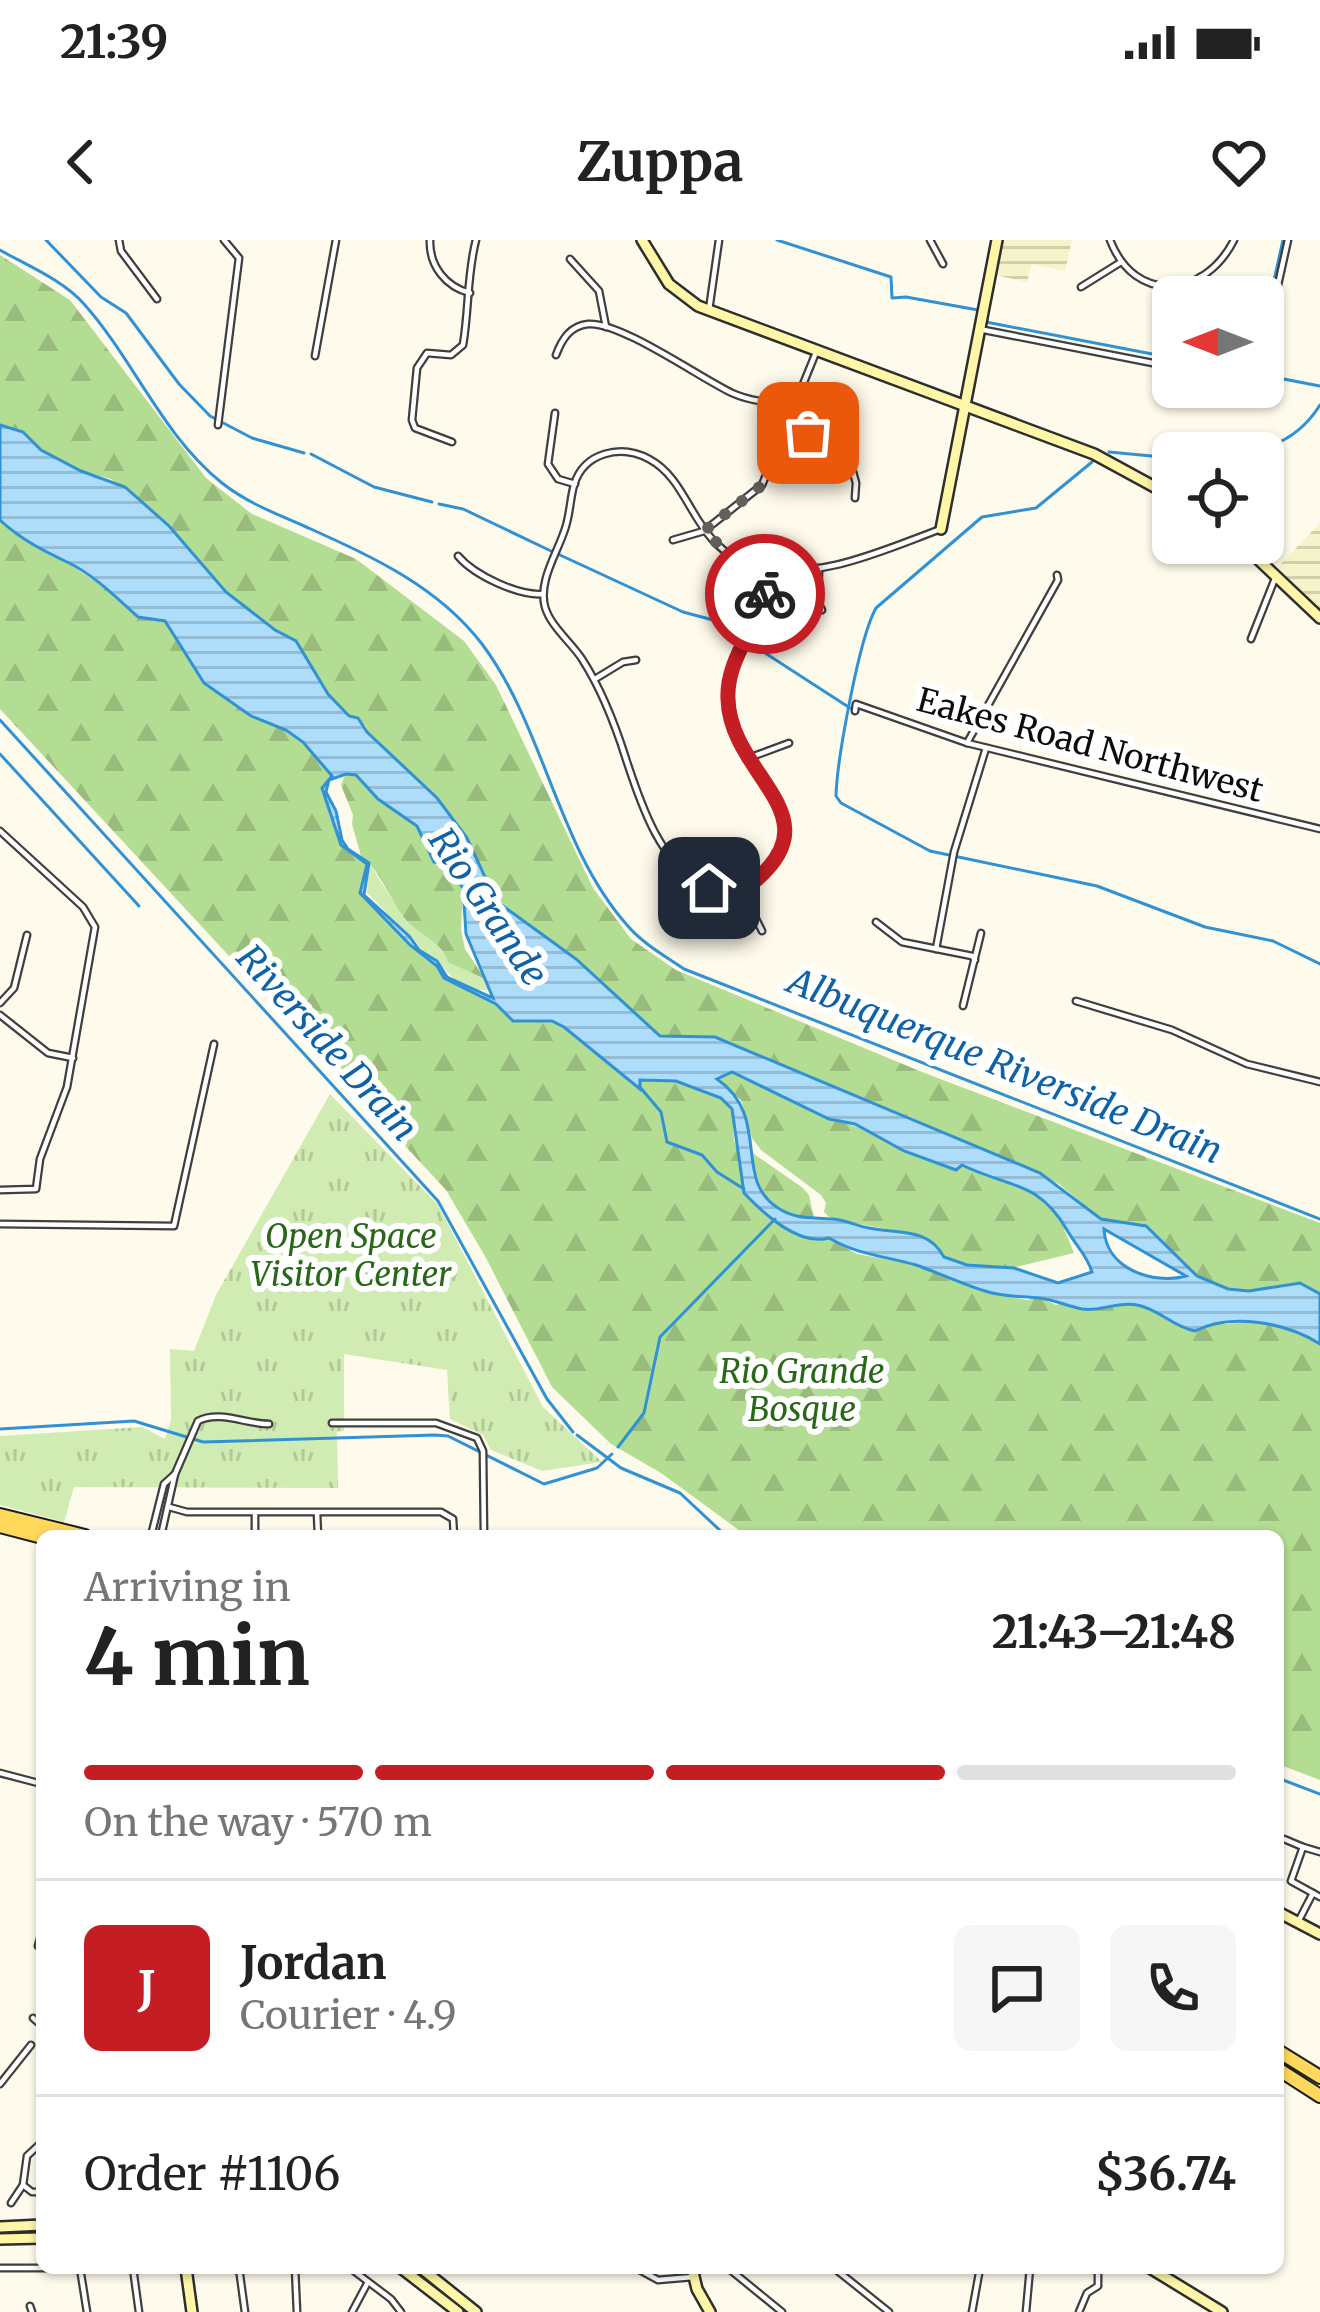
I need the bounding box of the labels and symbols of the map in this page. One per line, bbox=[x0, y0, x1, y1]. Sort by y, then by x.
north arrow bbox=[1152, 276, 1284, 408]
pin bbox=[757, 382, 859, 484]
courier bbox=[705, 534, 825, 654]
street label: Eakes Road Northwest bbox=[912, 679, 1268, 811]
water label: Rio Grande bbox=[419, 820, 557, 994]
pin bbox=[658, 837, 760, 939]
water label: Riverside Drain bbox=[227, 936, 427, 1150]
water label: Albuquerque Riverside Drain bbox=[779, 957, 1228, 1174]
park label: Open Space Visitor Center bbox=[251, 1216, 452, 1295]
park label: Rio Grande Bosque bbox=[719, 1351, 885, 1430]

